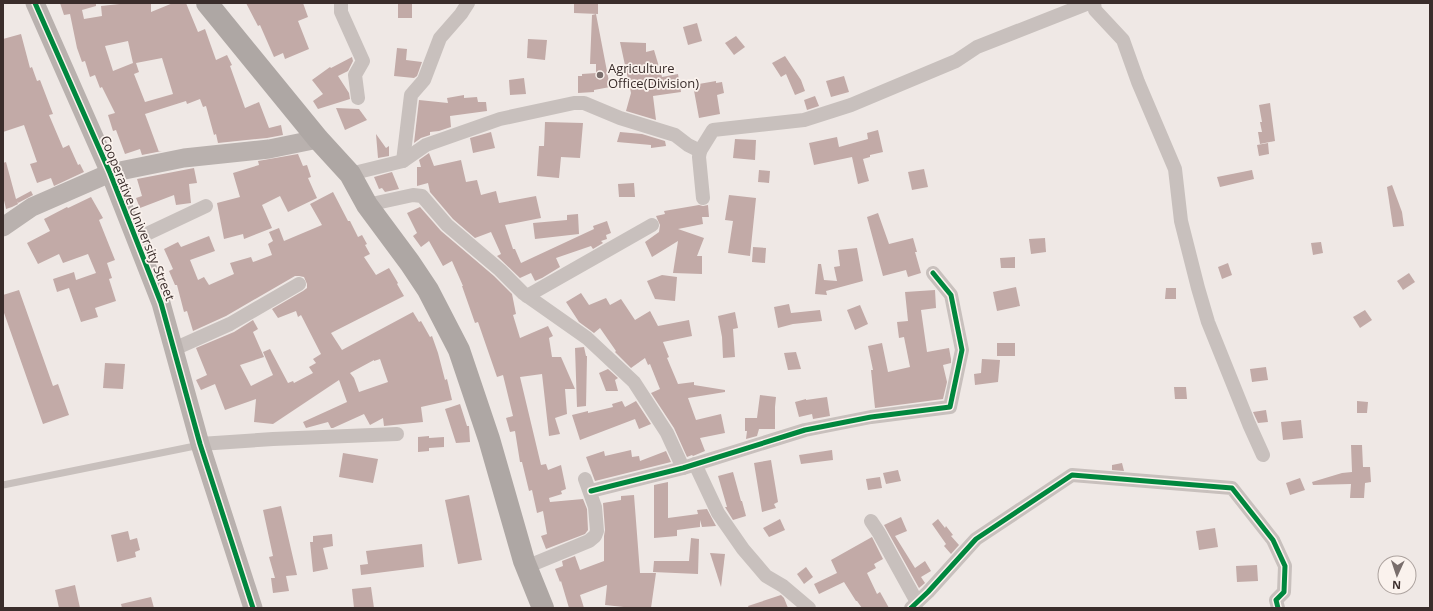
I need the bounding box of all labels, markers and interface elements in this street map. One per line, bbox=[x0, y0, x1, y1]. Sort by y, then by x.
place label: Agriculture Office(Division) bbox=[608, 59, 699, 92]
marker: Agriculture Office(Division) bbox=[595, 70, 605, 80]
street label: Cooperative University Street bbox=[97, 133, 180, 304]
north arrow bbox=[1377, 555, 1417, 595]
text: N bbox=[1392, 578, 1401, 593]

